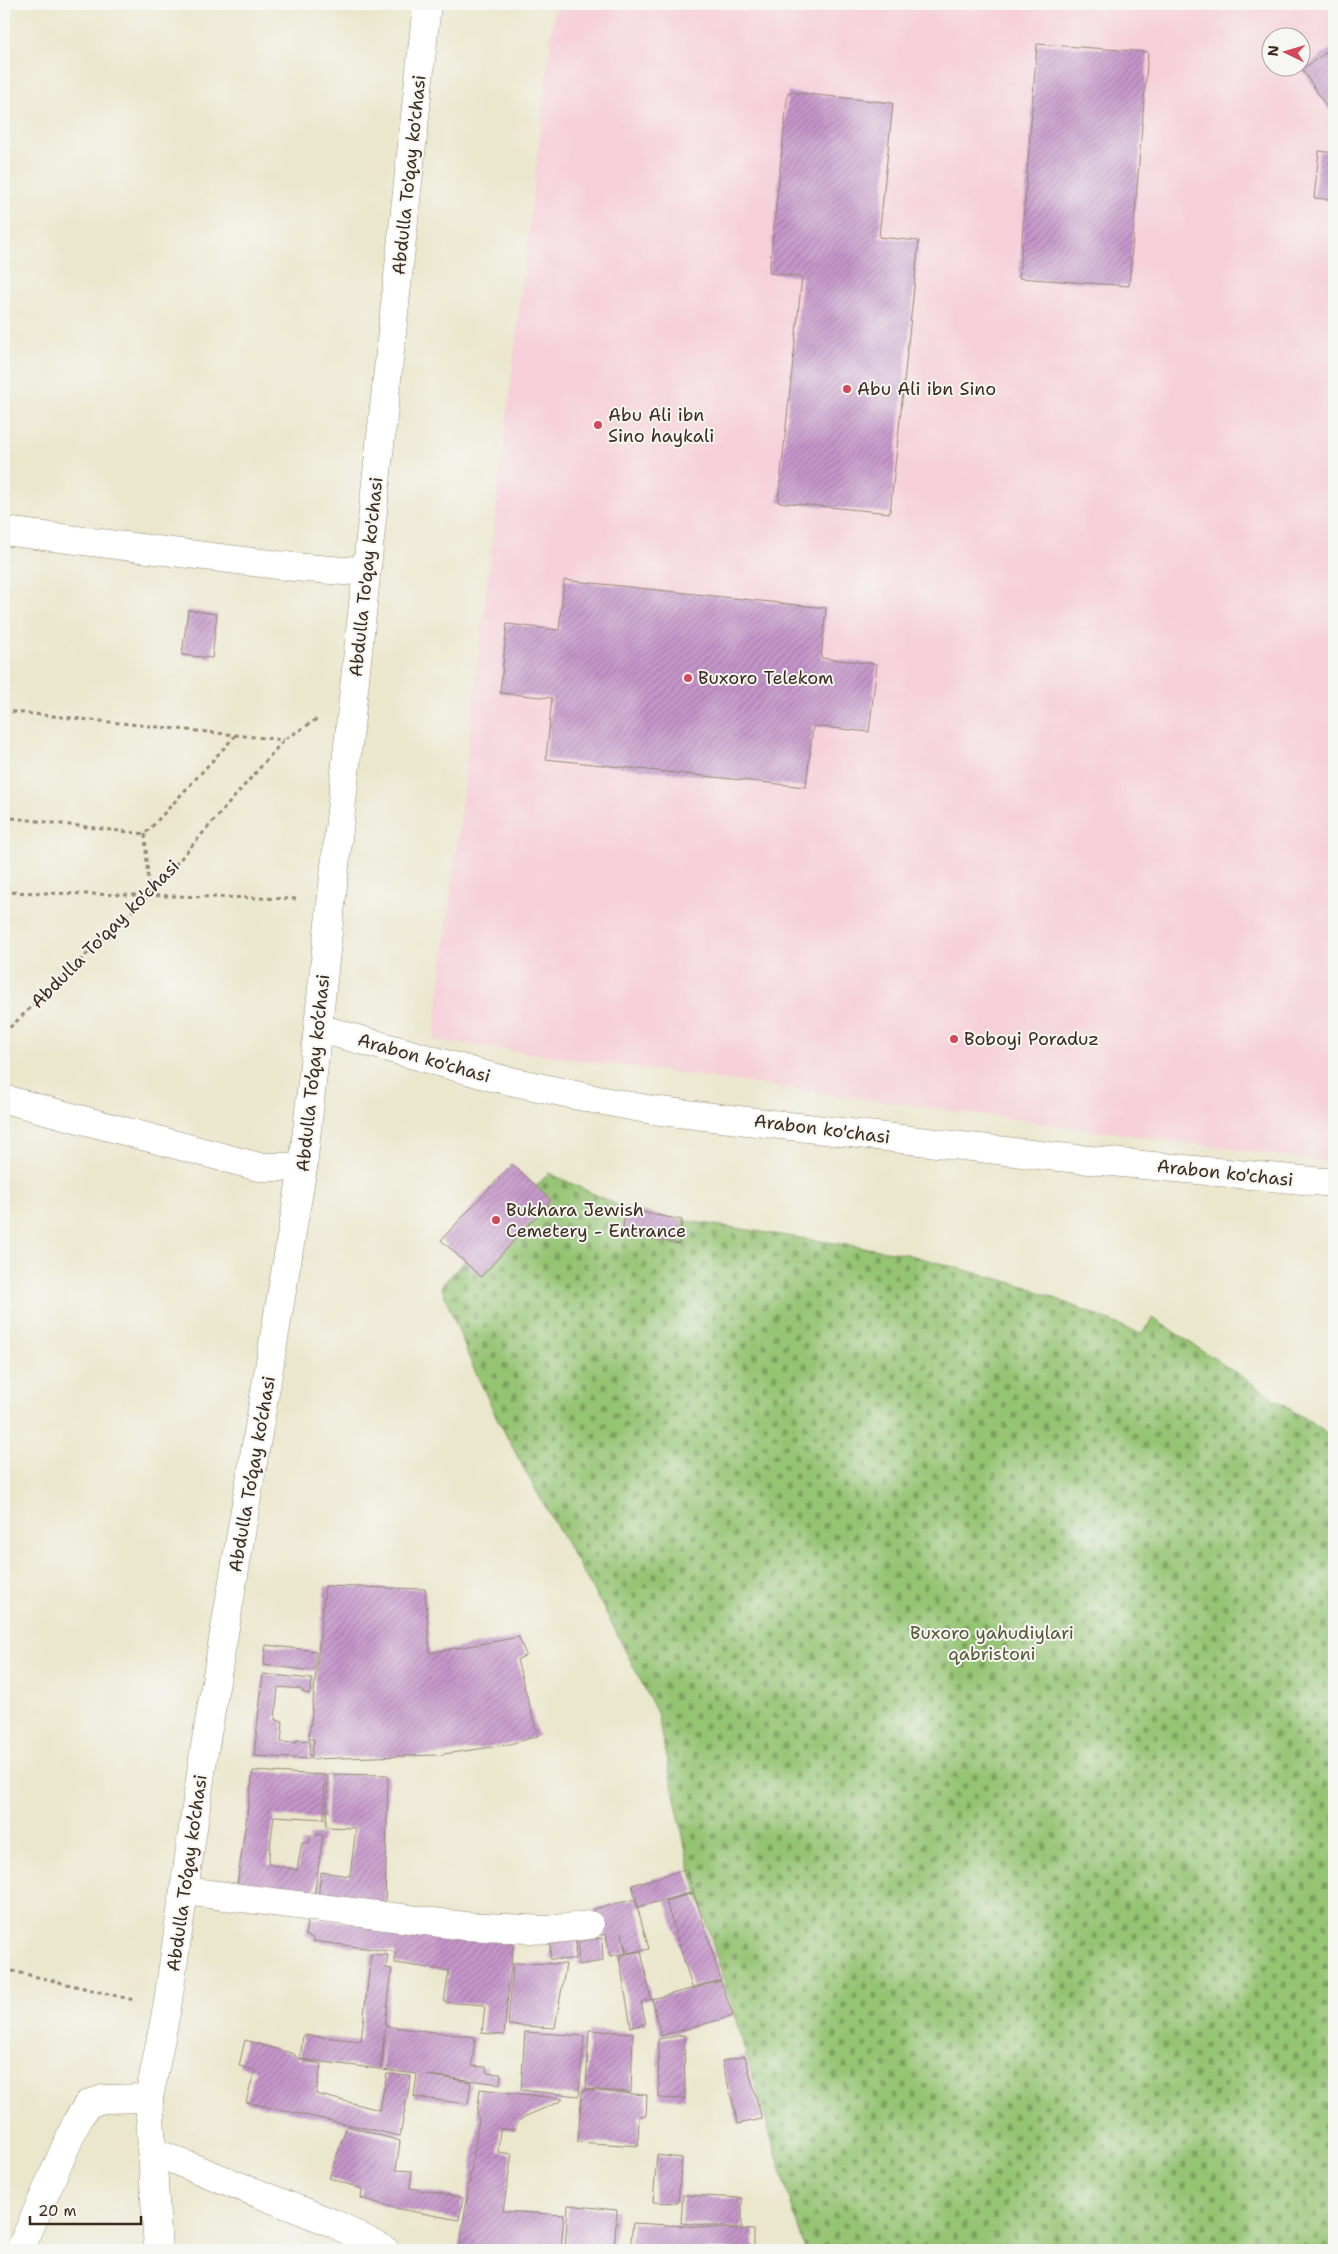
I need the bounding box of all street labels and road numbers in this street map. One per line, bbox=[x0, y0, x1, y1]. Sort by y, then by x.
street label: Abdulla To'qay ko'chasi bbox=[387, 74, 431, 276]
street label: Abdulla To'qay ko'chasi bbox=[344, 476, 388, 678]
street label: Abdulla To'qay ko'chasi bbox=[25, 854, 185, 1014]
street label: Abdulla To’qay ko’chasi bbox=[291, 973, 335, 1173]
street label: Arabon ko'chasi bbox=[355, 1028, 493, 1088]
street label: Arabon ko'chasi bbox=[752, 1109, 892, 1149]
street label: Arabon ko'chasi bbox=[1156, 1154, 1294, 1192]
street label: Abdulla To’qay ko’chasi bbox=[223, 1374, 281, 1574]
street label: Abdulla To’qay ko’chasi bbox=[161, 1773, 213, 1973]

